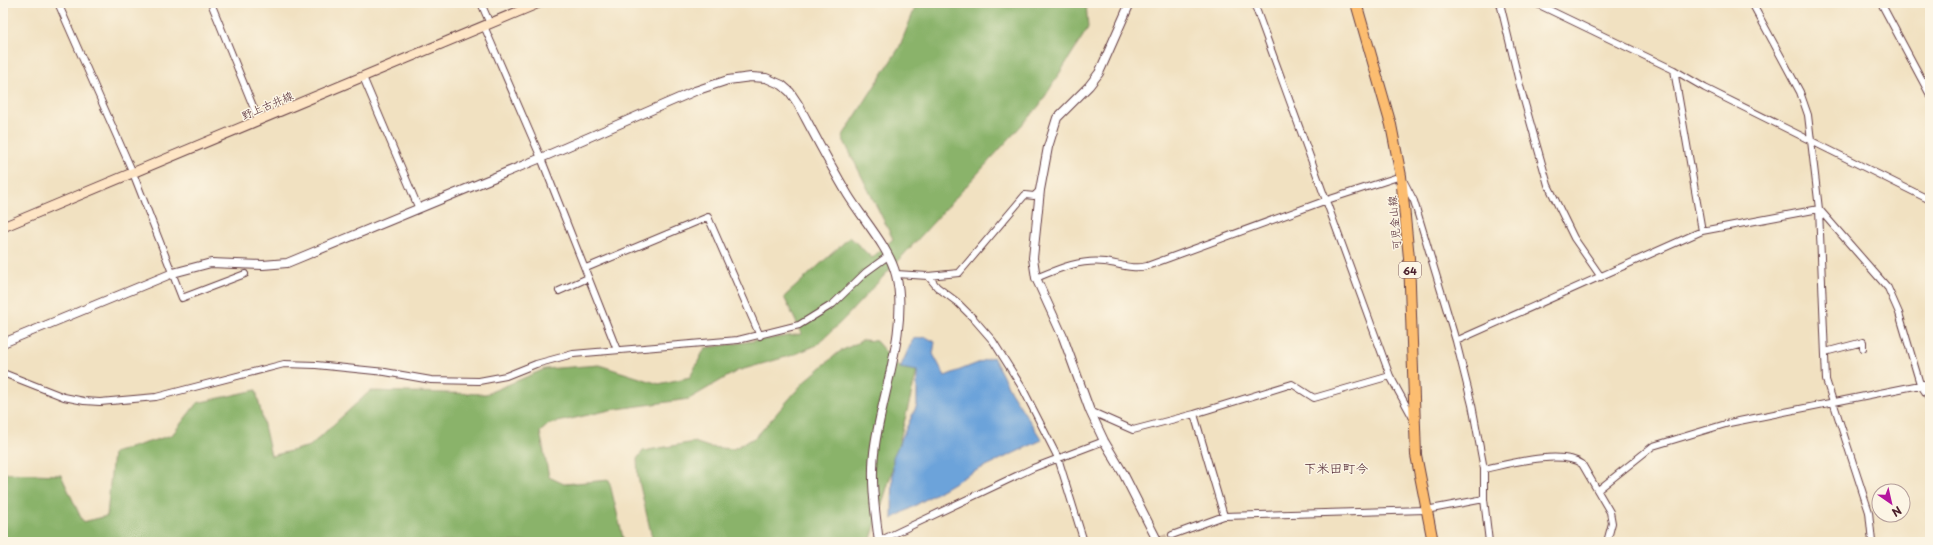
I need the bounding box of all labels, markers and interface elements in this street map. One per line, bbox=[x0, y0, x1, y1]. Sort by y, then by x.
street label: 野上古井線 bbox=[238, 86, 296, 124]
street label: 可児金山線 bbox=[1383, 195, 1405, 251]
road number: 64 bbox=[1399, 262, 1421, 278]
district label: 下米田町今 bbox=[1303, 458, 1369, 477]
north arrow bbox=[1871, 483, 1911, 523]
text: N bbox=[1888, 502, 1905, 521]

